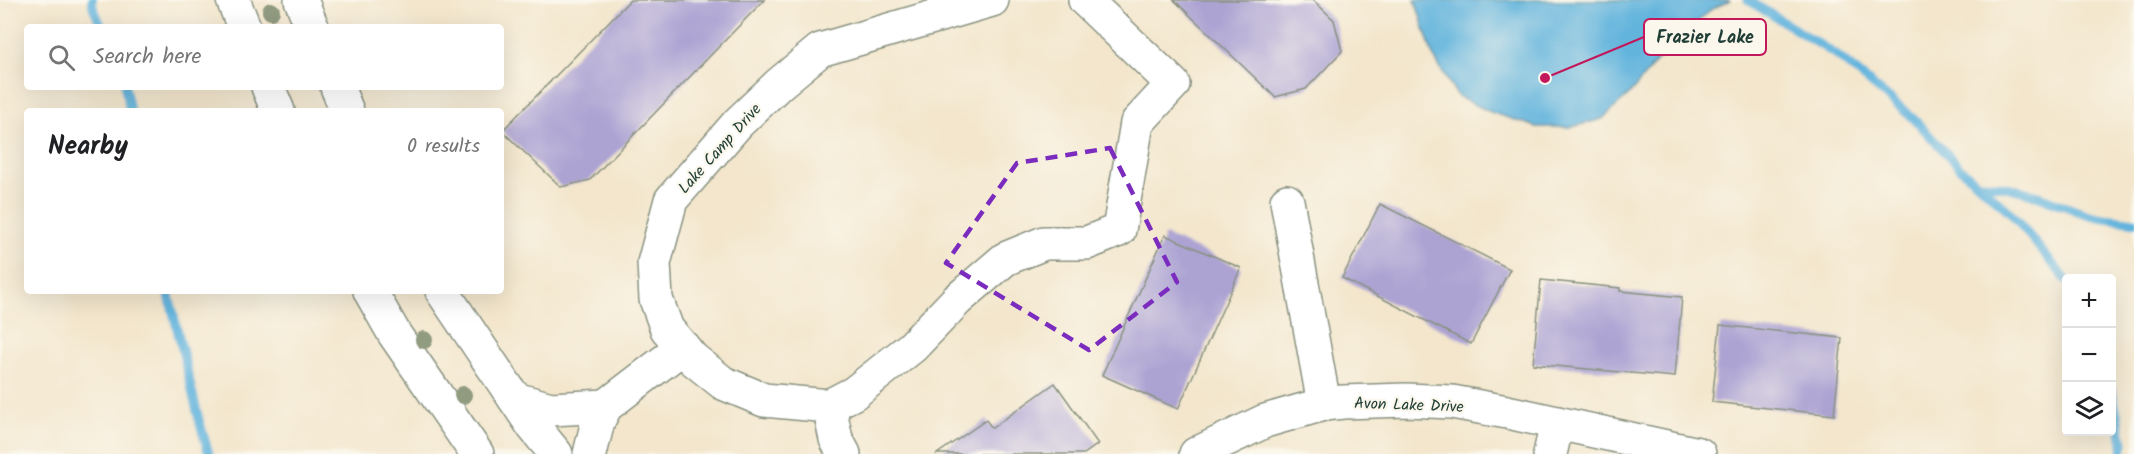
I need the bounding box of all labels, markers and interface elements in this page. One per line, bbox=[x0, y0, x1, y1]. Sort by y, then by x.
callout: Frazier Lake bbox=[1644, 19, 1766, 55]
search box bbox=[24, 24, 504, 90]
text: Frazier Lake bbox=[1656, 24, 1754, 53]
text: Search here bbox=[93, 40, 201, 75]
icon: search bbox=[45, 41, 78, 74]
street label: Lake Camp Drive bbox=[672, 98, 768, 200]
text: Nearby bbox=[48, 126, 128, 168]
text: 0 results bbox=[407, 131, 480, 163]
map controls bbox=[2062, 274, 2116, 436]
button: + bbox=[2062, 274, 2116, 328]
button: − bbox=[2062, 328, 2116, 382]
button: layers bbox=[2062, 382, 2116, 436]
street label: Avon Lake Drive bbox=[1354, 391, 1464, 420]

